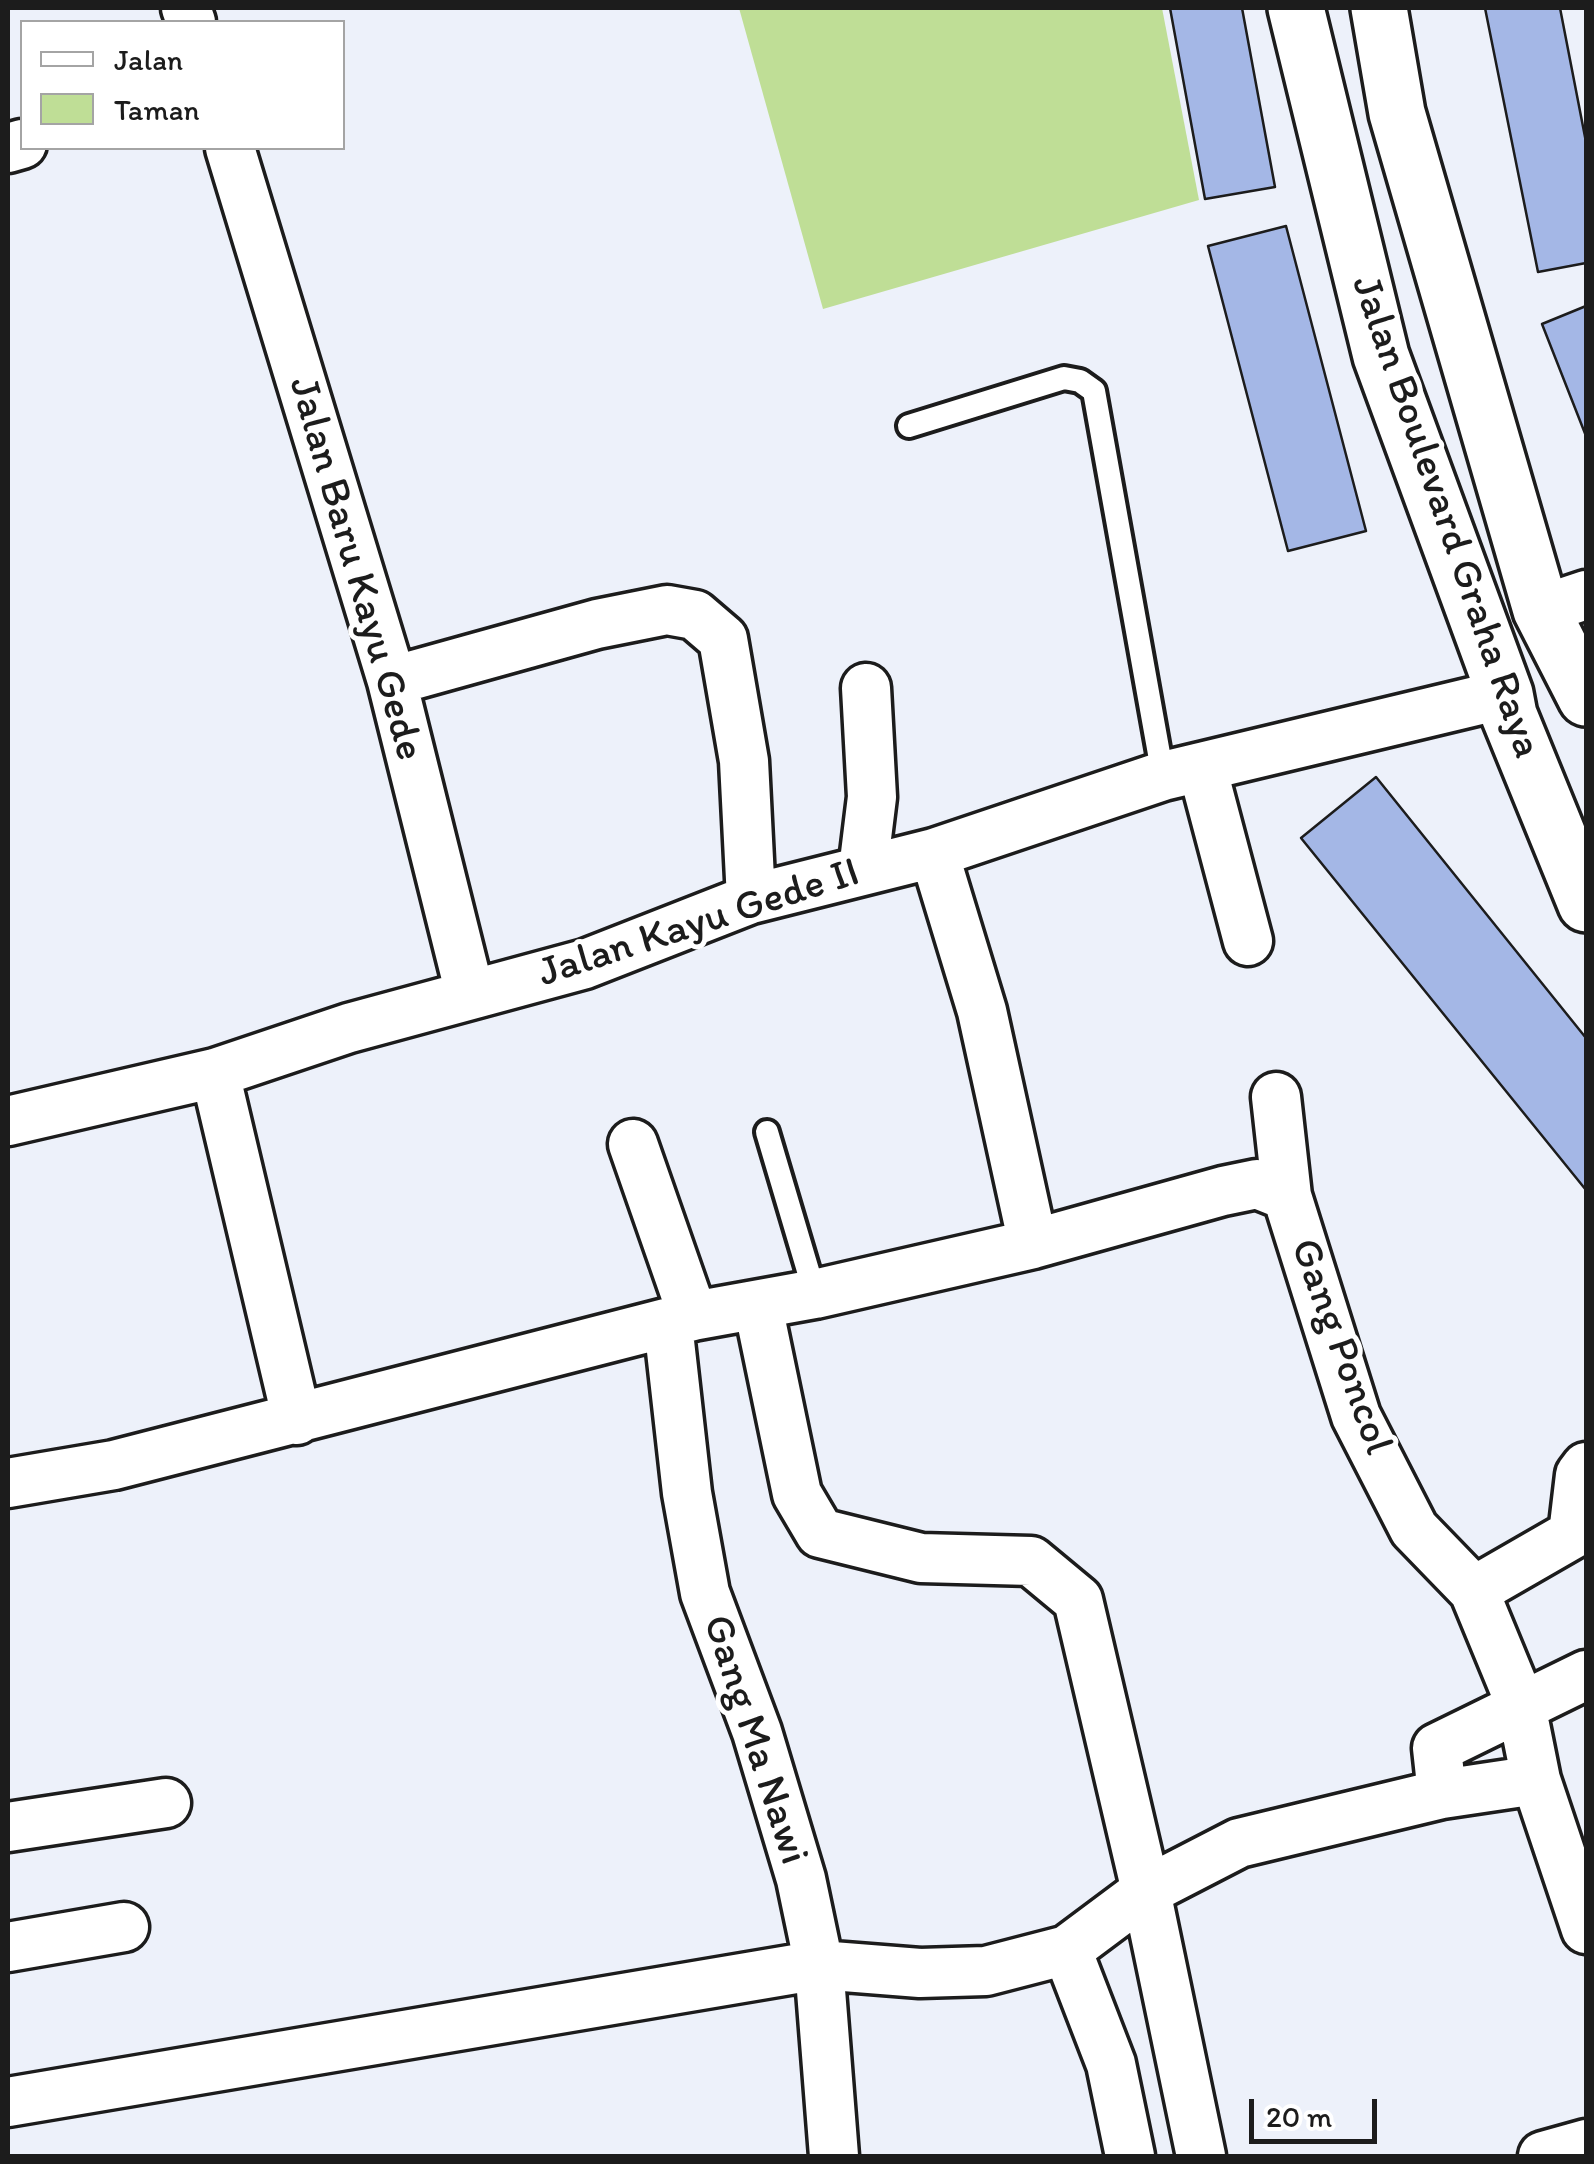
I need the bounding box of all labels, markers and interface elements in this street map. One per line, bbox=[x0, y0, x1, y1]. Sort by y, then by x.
legend bbox=[20, 20, 345, 150]
text: Jalan bbox=[114, 41, 183, 78]
text: Taman bbox=[114, 91, 199, 128]
street label: Jalan Boulevard Graha Raya bbox=[1339, 269, 1551, 765]
street label: Jalan Baru Kayu Gede bbox=[276, 371, 434, 767]
street label: Jalan Kayu Gede II bbox=[532, 848, 866, 1000]
street label: Gang Poncol bbox=[1278, 1232, 1402, 1462]
street label: Gang Ma Nawi bbox=[690, 1609, 818, 1871]
scale bar bbox=[1254, 2079, 1382, 2141]
text: 20 m bbox=[1266, 2098, 1332, 2135]

